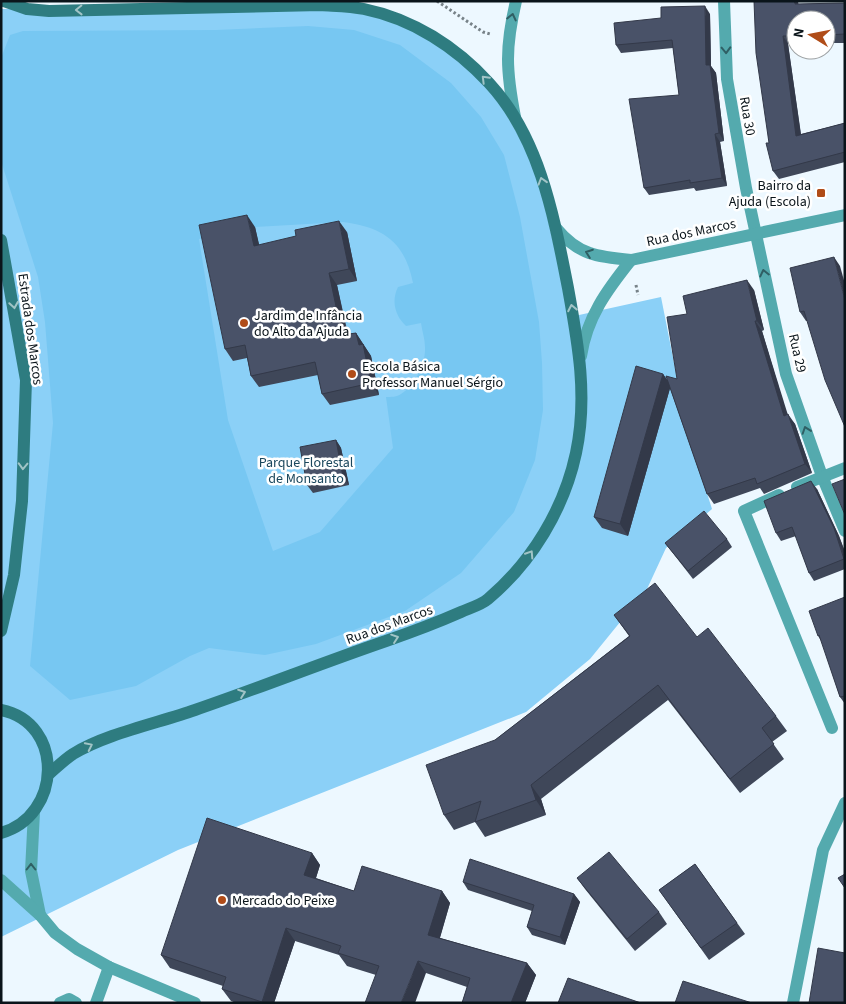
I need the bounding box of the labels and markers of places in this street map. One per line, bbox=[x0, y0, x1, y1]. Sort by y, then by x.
place label: Bairro da Ajuda (Escola) bbox=[729, 176, 811, 212]
marker: Bairro da Ajuda (Escola) bbox=[815, 187, 827, 199]
place label: Jardim de Infância do Alto da Ajuda bbox=[254, 306, 362, 342]
marker: Jardim de Infância do Alto da Ajuda bbox=[238, 317, 250, 329]
place label: Escola Básica Professor Manuel Sérgio bbox=[362, 357, 503, 393]
marker: Escola Básica Professor Manuel Sérgio bbox=[346, 368, 358, 380]
place label: Mercado do Peixe bbox=[232, 891, 334, 911]
marker: Mercado do Peixe bbox=[216, 894, 228, 906]

